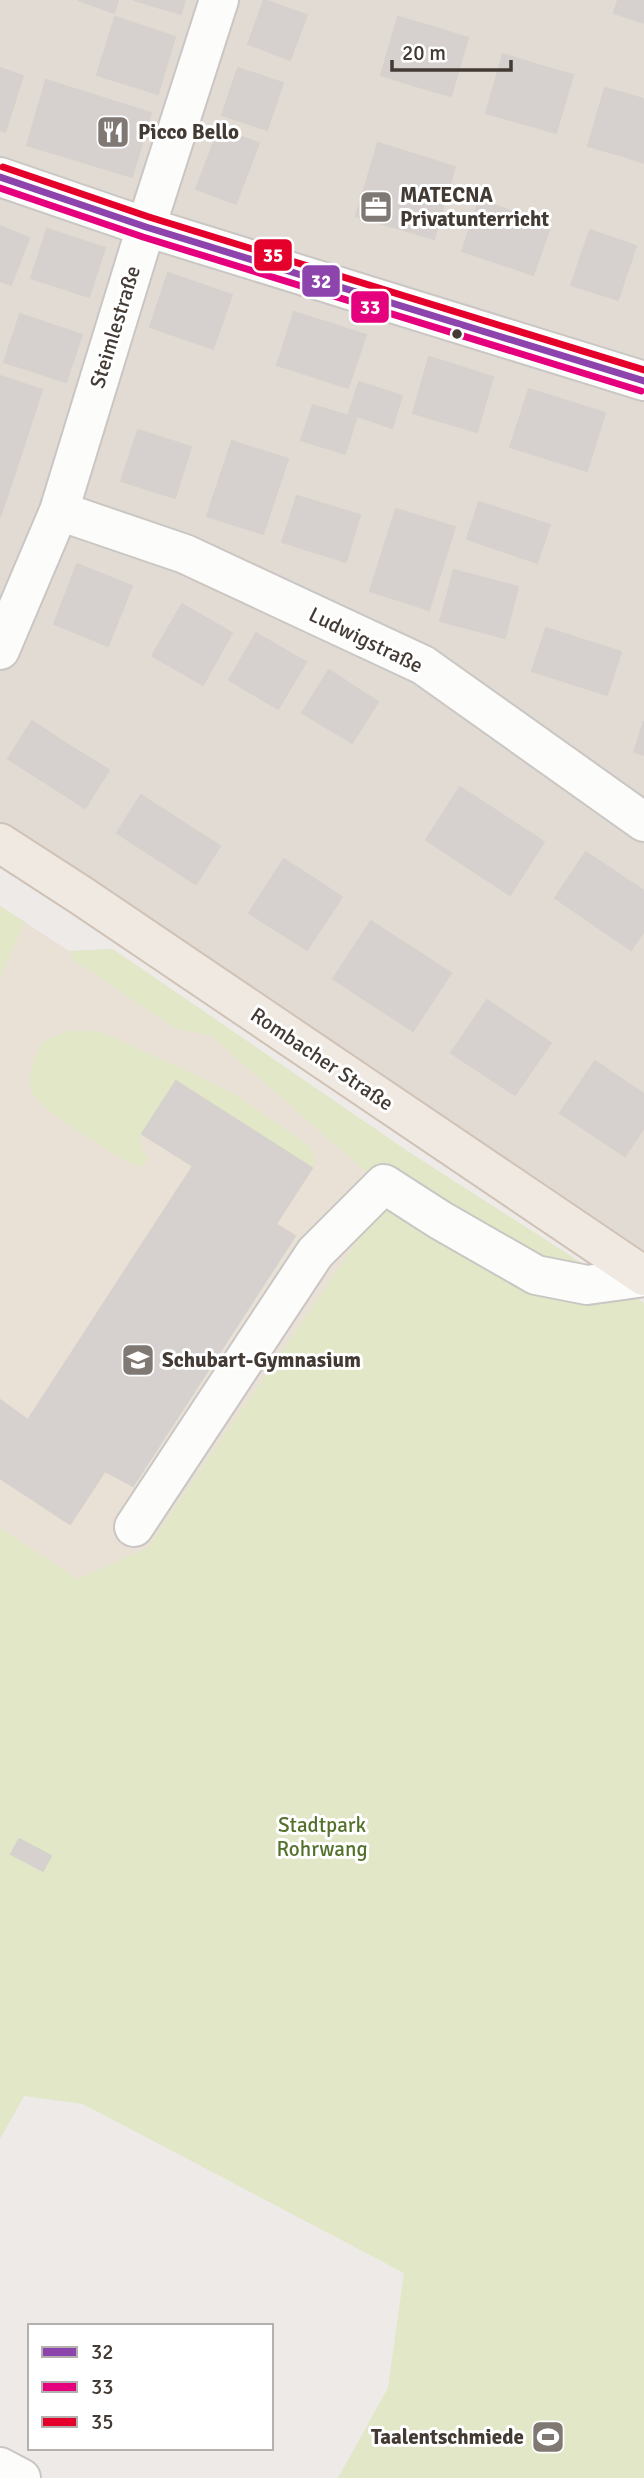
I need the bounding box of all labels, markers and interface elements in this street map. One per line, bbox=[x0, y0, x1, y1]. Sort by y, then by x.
scale bar bbox=[392, 28, 511, 72]
text: 20 m bbox=[402, 40, 446, 66]
restaurant icon: Picco Bello bbox=[94, 113, 132, 151]
place label: Picco Bello bbox=[138, 119, 239, 145]
place label: MATECNA Privatunterricht bbox=[400, 182, 549, 232]
office icon: MATECNA Privatunterricht bbox=[357, 188, 395, 226]
line badge: 35 bbox=[253, 238, 293, 272]
text: 35 bbox=[263, 244, 283, 268]
street label: Steimlestraße bbox=[84, 263, 146, 391]
line badge: 32 bbox=[301, 264, 341, 298]
text: 32 bbox=[311, 270, 331, 294]
line badge: 33 bbox=[350, 290, 390, 324]
text: 33 bbox=[360, 296, 380, 320]
unlabelled marker bbox=[450, 327, 464, 341]
street label: Ludwigstraße bbox=[305, 601, 427, 679]
street label: Rombacher Straße bbox=[246, 1002, 398, 1116]
school or university icon: Schubart-Gymnasium bbox=[119, 1341, 157, 1379]
place label: Schubart-Gymnasium bbox=[162, 1347, 361, 1373]
park label: Stadtpark Rohrwang bbox=[276, 1812, 368, 1862]
legend bbox=[28, 2324, 273, 2450]
text: 32 bbox=[91, 2339, 114, 2365]
text: 33 bbox=[91, 2374, 114, 2400]
text: 35 bbox=[91, 2409, 114, 2435]
sports icon: Taalentschmiede bbox=[529, 2418, 567, 2456]
place label: Taalentschmiede bbox=[371, 2424, 524, 2450]

